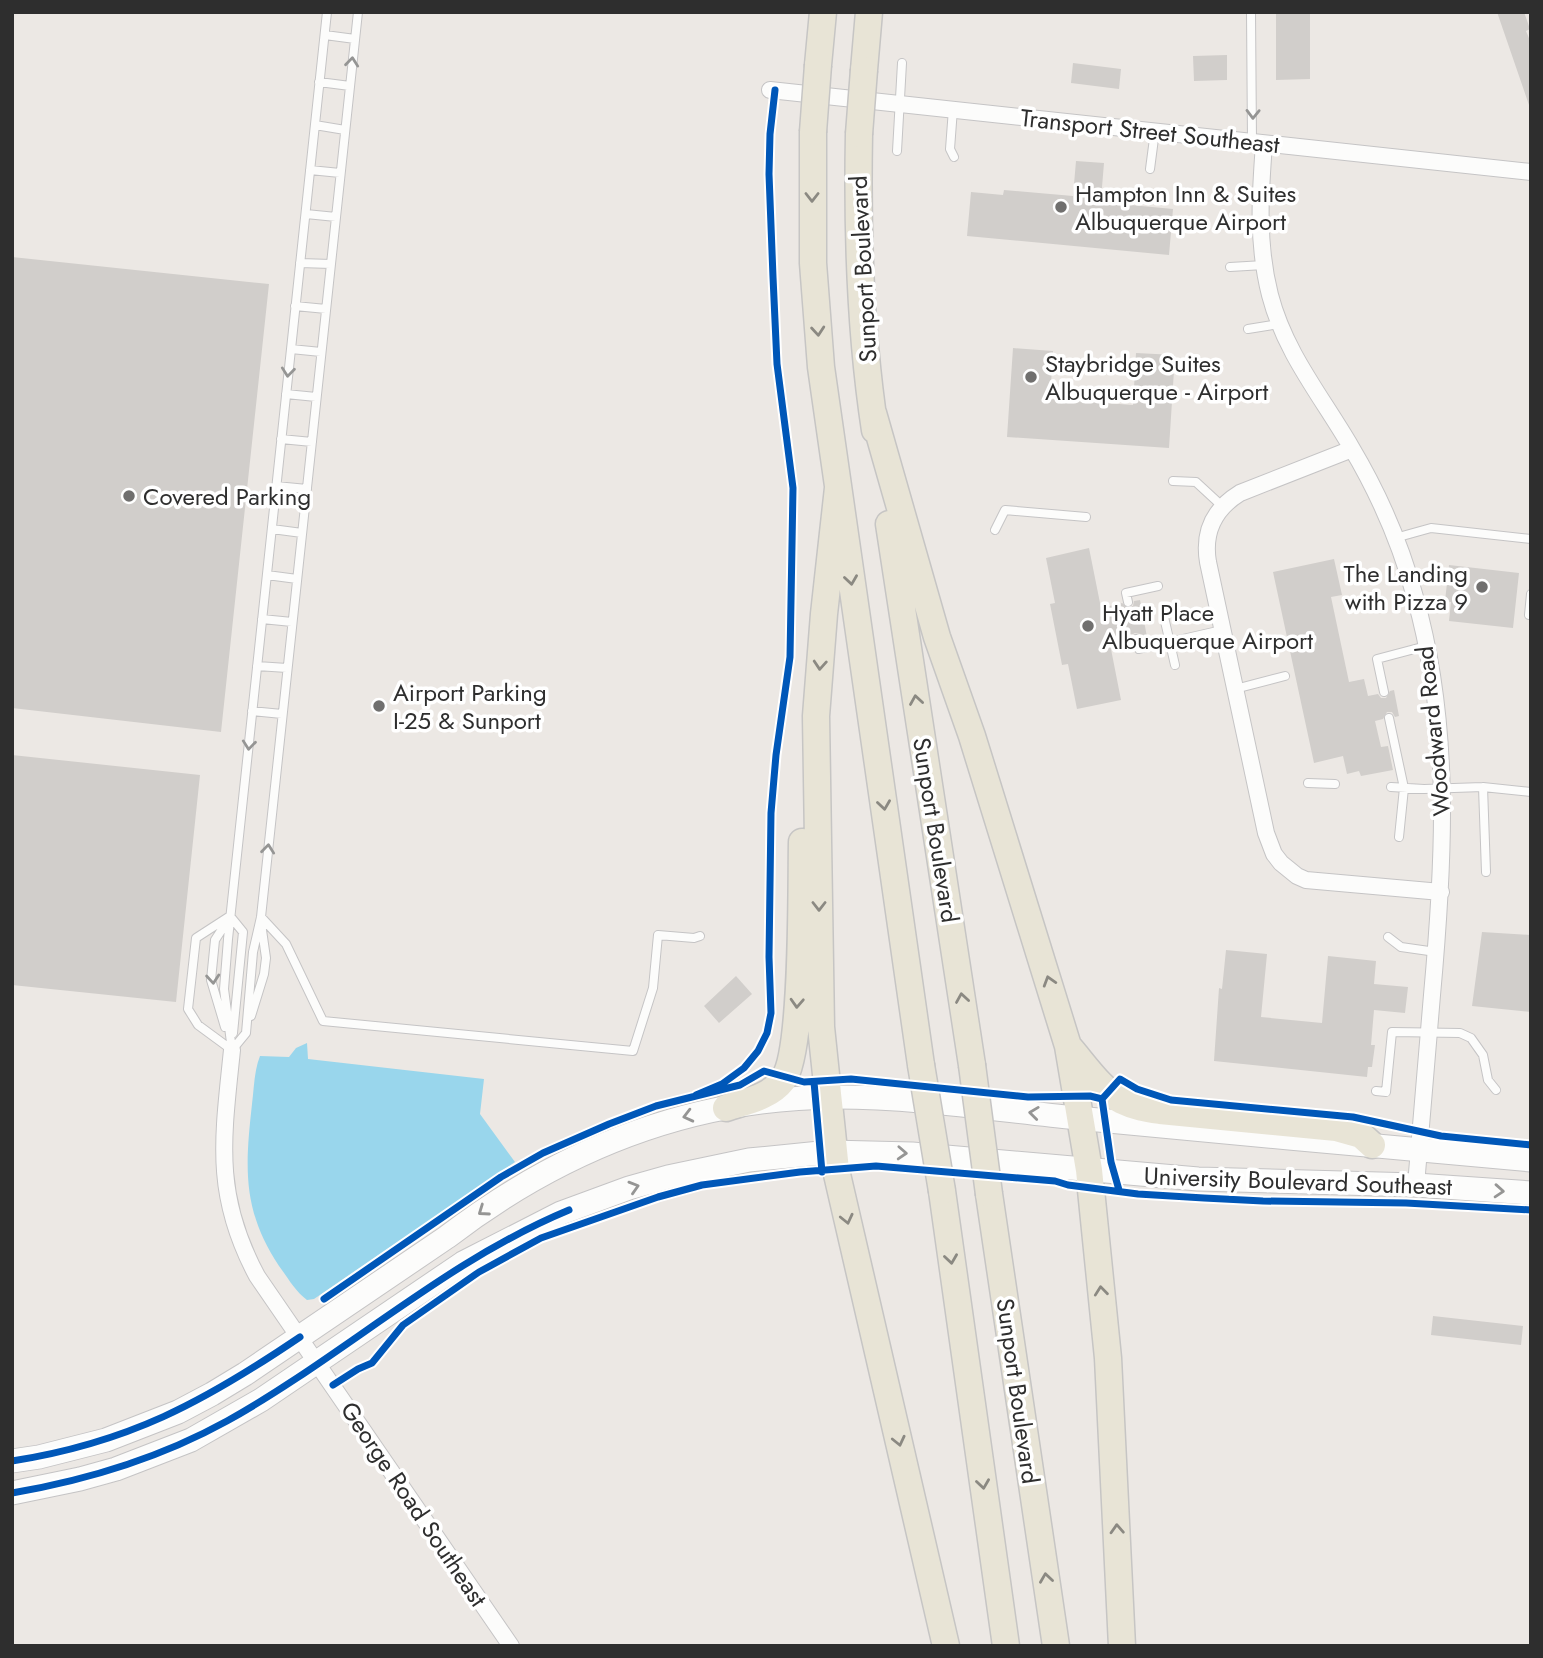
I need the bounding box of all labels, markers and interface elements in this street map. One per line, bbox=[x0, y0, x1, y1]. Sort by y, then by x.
one-way arrow bbox=[345, 57, 360, 68]
street label: Transport Street Southeast bbox=[1019, 100, 1281, 162]
one-way arrow bbox=[1245, 109, 1261, 120]
street label: Sunport Boulevard bbox=[841, 175, 885, 363]
place label: Hampton Inn & Suites Albuquerque Airport bbox=[1075, 176, 1296, 239]
one-way arrow bbox=[804, 193, 820, 203]
marker: Hampton Inn & Suites Albuquerque Airport bbox=[1053, 199, 1069, 215]
one-way arrow bbox=[810, 326, 825, 337]
place label: Staybridge Suites Albuquerque - Airport bbox=[1045, 346, 1269, 409]
one-way arrow bbox=[281, 367, 296, 378]
marker: Staybridge Suites Albuquerque - Airport bbox=[1023, 369, 1039, 385]
place label: Covered Parking bbox=[143, 479, 311, 514]
marker: Covered Parking bbox=[121, 488, 137, 504]
place label: The Landing with Pizza 9 bbox=[1344, 556, 1468, 619]
one-way arrow bbox=[844, 574, 859, 586]
marker: The Landing with Pizza 9 bbox=[1474, 579, 1490, 595]
place label: Hyatt Place Albuquerque Airport bbox=[1102, 595, 1313, 658]
marker: Hyatt Place Albuquerque Airport bbox=[1080, 618, 1096, 634]
street label: Woodward Road bbox=[1407, 644, 1459, 818]
one-way arrow bbox=[813, 659, 828, 670]
place label: Airport Parking I-25 & Sunport bbox=[393, 675, 547, 738]
one-way arrow bbox=[909, 694, 924, 706]
marker: Airport Parking I-25 & Sunport bbox=[371, 698, 387, 714]
street label: Sunport Boulevard bbox=[904, 735, 968, 925]
one-way arrow bbox=[241, 739, 256, 751]
one-way arrow bbox=[876, 800, 891, 811]
one-way arrow bbox=[260, 843, 275, 854]
one-way arrow bbox=[811, 902, 827, 912]
one-way arrow bbox=[205, 974, 220, 985]
one-way arrow bbox=[1042, 975, 1057, 987]
one-way arrow bbox=[955, 992, 970, 1004]
one-way arrow bbox=[790, 998, 805, 1009]
one-way arrow bbox=[1028, 1106, 1040, 1121]
one-way arrow bbox=[682, 1108, 694, 1122]
one-way arrow bbox=[897, 1146, 908, 1161]
street label: University Boulevard Southeast bbox=[1143, 1158, 1453, 1204]
one-way arrow bbox=[627, 1180, 639, 1195]
one-way arrow bbox=[1494, 1183, 1505, 1198]
one-way arrow bbox=[478, 1203, 491, 1215]
one-way arrow bbox=[839, 1213, 854, 1225]
one-way arrow bbox=[944, 1253, 959, 1265]
one-way arrow bbox=[1094, 1285, 1109, 1296]
street label: Sunport Boulevard bbox=[988, 1296, 1048, 1486]
street label: George Road Southeast bbox=[332, 1394, 496, 1614]
one-way arrow bbox=[890, 1435, 905, 1447]
one-way arrow bbox=[976, 1478, 991, 1490]
one-way arrow bbox=[1109, 1523, 1124, 1534]
one-way arrow bbox=[1039, 1572, 1054, 1584]

